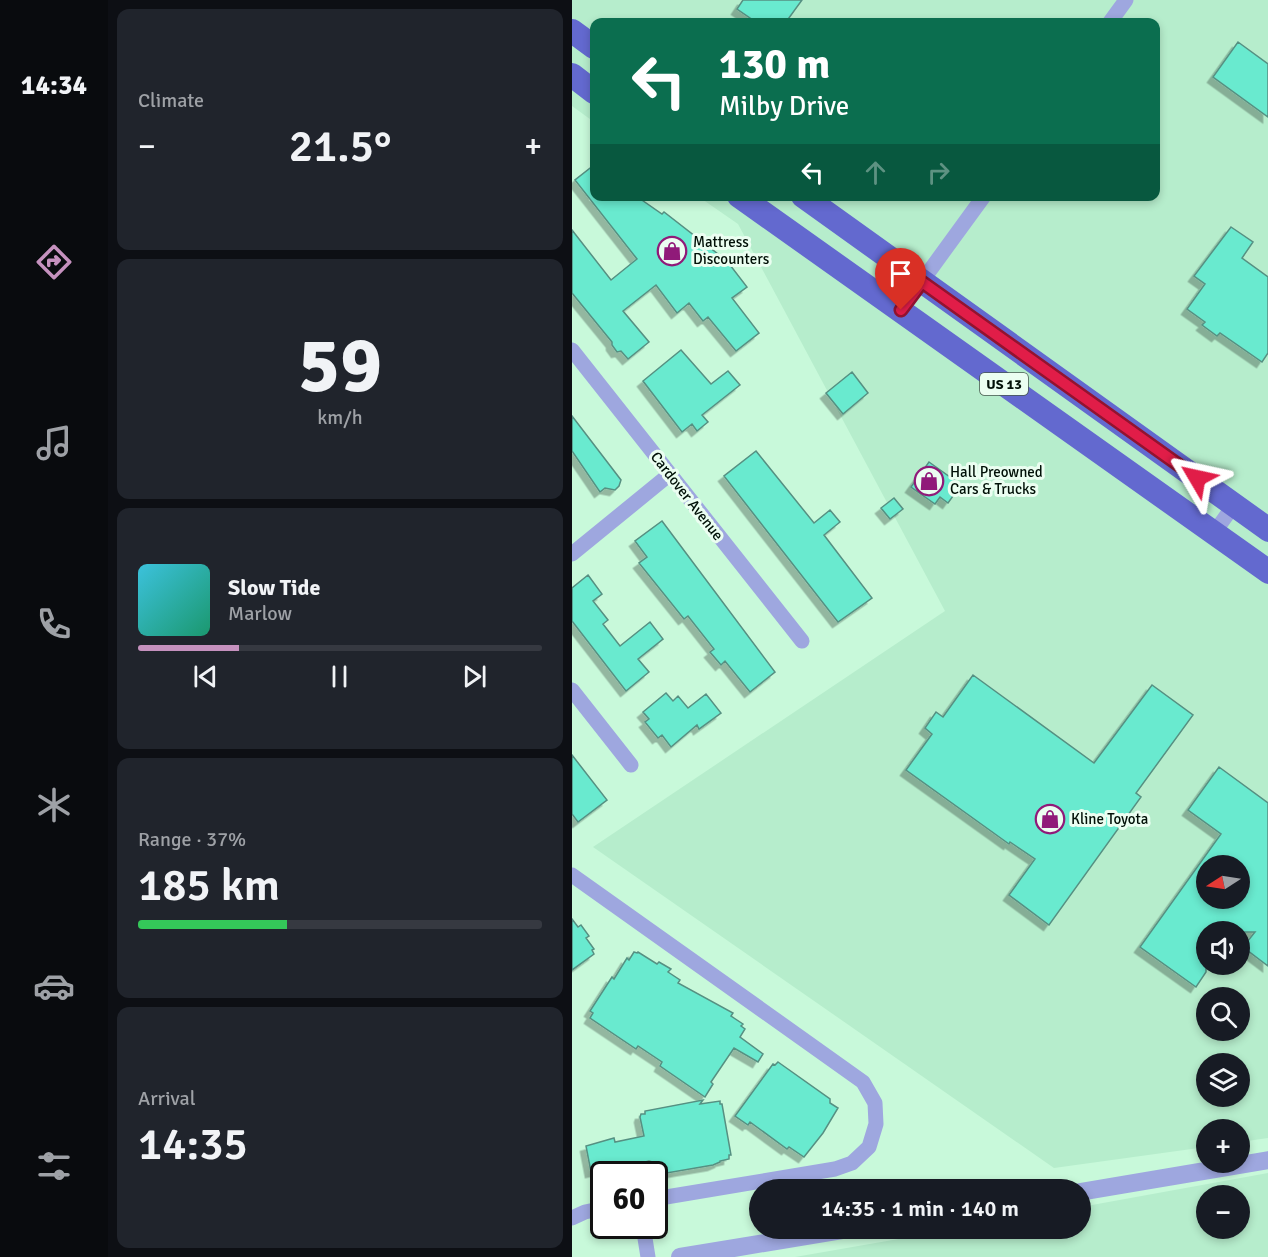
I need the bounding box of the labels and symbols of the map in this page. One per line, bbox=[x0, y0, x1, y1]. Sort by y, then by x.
place label: Mattress Discounters bbox=[693, 233, 770, 268]
shop icon: Mattress Discounters bbox=[656, 235, 688, 267]
pin bbox=[875, 248, 926, 310]
road number: US 13 bbox=[980, 373, 1028, 395]
position arrow bbox=[1165, 446, 1229, 510]
street label: Cardover Avenue bbox=[647, 448, 727, 544]
place label: Hall Preowned Cars & Trucks bbox=[950, 463, 1043, 498]
shop icon: Hall Preowned Cars & Trucks bbox=[913, 465, 945, 497]
shop icon: Kline Toyota bbox=[1034, 803, 1066, 835]
place label: Kline Toyota bbox=[1071, 810, 1148, 828]
north arrow bbox=[1196, 855, 1250, 909]
speed limit sign: 60 bbox=[590, 1161, 668, 1239]

